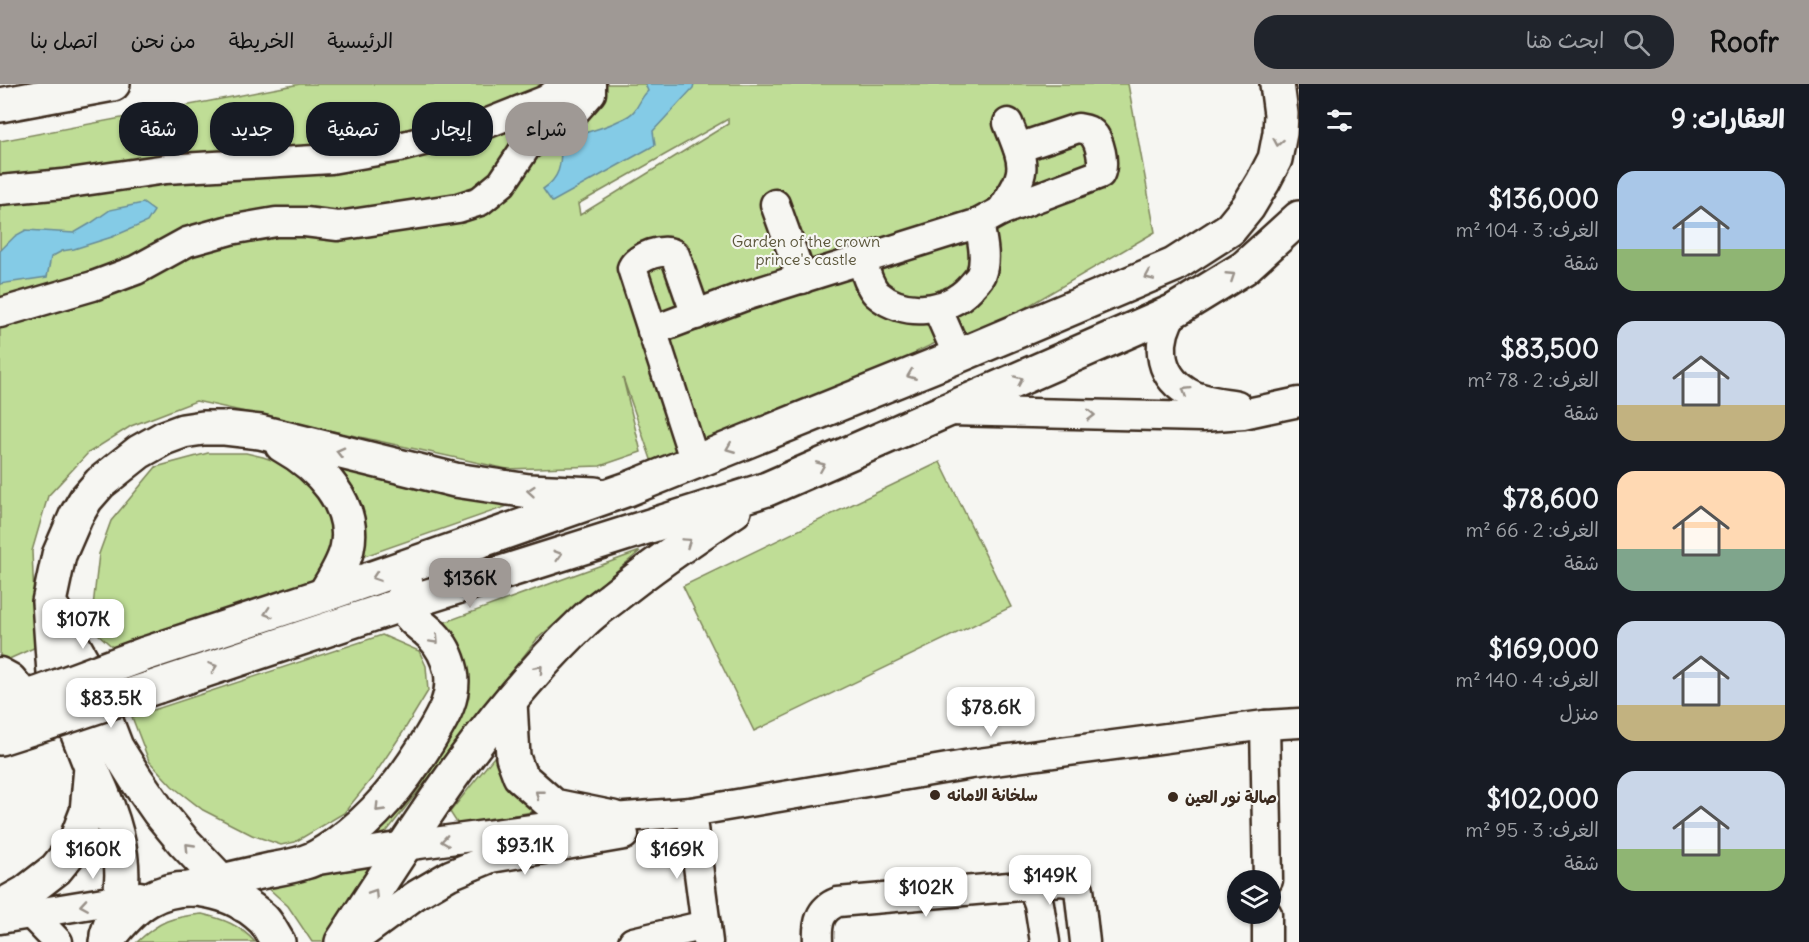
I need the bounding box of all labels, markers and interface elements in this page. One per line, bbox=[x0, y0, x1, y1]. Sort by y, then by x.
search box bbox=[1254, 15, 1674, 69]
text: Roofr bbox=[1710, 24, 1779, 60]
text: ابحث هنا bbox=[1526, 26, 1605, 54]
icon: search bbox=[1620, 26, 1653, 59]
text: اتصل بنا bbox=[30, 27, 98, 54]
text: من نحن bbox=[131, 27, 196, 54]
text: الخريطة bbox=[229, 27, 294, 54]
text: الرئيسية bbox=[327, 27, 393, 54]
chip: شقة bbox=[119, 102, 198, 156]
chip: جديد bbox=[210, 102, 294, 156]
chip: تصفية bbox=[306, 102, 400, 156]
chip: إيجار bbox=[412, 102, 493, 156]
chip: شراء bbox=[505, 102, 588, 156]
text: العقارات: 9 bbox=[1671, 102, 1785, 135]
icon: filters bbox=[1323, 104, 1356, 137]
one-way arrow bbox=[1273, 137, 1285, 147]
text: $136,000 bbox=[1488, 182, 1599, 215]
icon: home bbox=[1665, 195, 1737, 267]
text: الغرف: 3 · 104 m² bbox=[1456, 217, 1599, 242]
park label: Garden of the crown prince's castle bbox=[732, 231, 880, 269]
text: شقة bbox=[1564, 250, 1599, 275]
one-way arrow bbox=[1144, 269, 1155, 281]
one-way arrow bbox=[1225, 272, 1236, 283]
text: $83,500 bbox=[1500, 332, 1599, 365]
icon: home bbox=[1665, 345, 1737, 417]
text: الغرف: 2 · 78 m² bbox=[1468, 367, 1599, 392]
one-way arrow bbox=[906, 368, 917, 380]
one-way arrow bbox=[1012, 375, 1023, 387]
one-way arrow bbox=[1182, 386, 1192, 398]
text: شقة bbox=[1564, 400, 1599, 425]
one-way arrow bbox=[1086, 408, 1095, 421]
one-way arrow bbox=[725, 441, 736, 453]
one-way arrow bbox=[335, 446, 345, 459]
one-way arrow bbox=[814, 461, 825, 473]
text: $78,600 bbox=[1502, 482, 1599, 515]
one-way arrow bbox=[526, 485, 535, 498]
icon: home bbox=[1665, 495, 1737, 567]
text: الغرف: 2 · 66 m² bbox=[1466, 517, 1599, 542]
one-way arrow bbox=[681, 538, 691, 550]
one-way arrow bbox=[552, 550, 563, 562]
text: شقة bbox=[1564, 550, 1599, 575]
pin: $136K bbox=[428, 558, 512, 609]
text: $136K bbox=[443, 565, 497, 590]
one-way arrow bbox=[372, 569, 382, 582]
pin: $107K bbox=[41, 599, 125, 650]
text: $107K bbox=[56, 606, 110, 631]
one-way arrow bbox=[264, 606, 274, 619]
text: $169,000 bbox=[1489, 632, 1599, 665]
one-way arrow bbox=[428, 633, 439, 643]
icon: home bbox=[1665, 645, 1737, 717]
one-way arrow bbox=[207, 662, 218, 675]
one-way arrow bbox=[532, 665, 543, 676]
text: الغرف: 4 · 140 m² bbox=[1456, 667, 1599, 692]
pin: $83.5K bbox=[62, 678, 160, 729]
text: $83.5K bbox=[80, 685, 142, 710]
pin: $78.6K bbox=[942, 687, 1040, 738]
text: $78.6K bbox=[961, 694, 1021, 719]
text: منزل bbox=[1560, 700, 1599, 725]
text: $102,000 bbox=[1487, 782, 1599, 815]
place label: سلخانة الامانه bbox=[947, 785, 1038, 805]
place label: صالة نور العين bbox=[1185, 787, 1277, 808]
marker: سلخانة الامانه bbox=[928, 788, 942, 802]
one-way arrow bbox=[535, 790, 546, 801]
marker: صالة نور العين bbox=[1166, 790, 1180, 804]
icon: home bbox=[1665, 795, 1737, 867]
one-way arrow bbox=[375, 801, 386, 812]
text: الغرف: 3 · 95 m² bbox=[1465, 817, 1599, 842]
pin: $93.1K bbox=[476, 825, 574, 876]
pin: $160K bbox=[51, 829, 135, 880]
pin: $169K bbox=[635, 829, 719, 880]
text: $93.1K bbox=[496, 832, 554, 857]
one-way arrow bbox=[441, 834, 450, 846]
text: $160K bbox=[65, 836, 121, 861]
text: $169K bbox=[650, 836, 704, 861]
one-way arrow bbox=[185, 844, 196, 854]
text: شقة bbox=[1564, 850, 1599, 875]
pin: $149K bbox=[1008, 855, 1092, 906]
text: $149K bbox=[1023, 862, 1077, 887]
pin: $102K bbox=[884, 867, 968, 918]
map controls bbox=[1227, 870, 1281, 924]
button: layers bbox=[1227, 870, 1281, 924]
text: $102K bbox=[898, 874, 954, 899]
one-way arrow bbox=[366, 889, 378, 899]
one-way arrow bbox=[79, 898, 89, 911]

